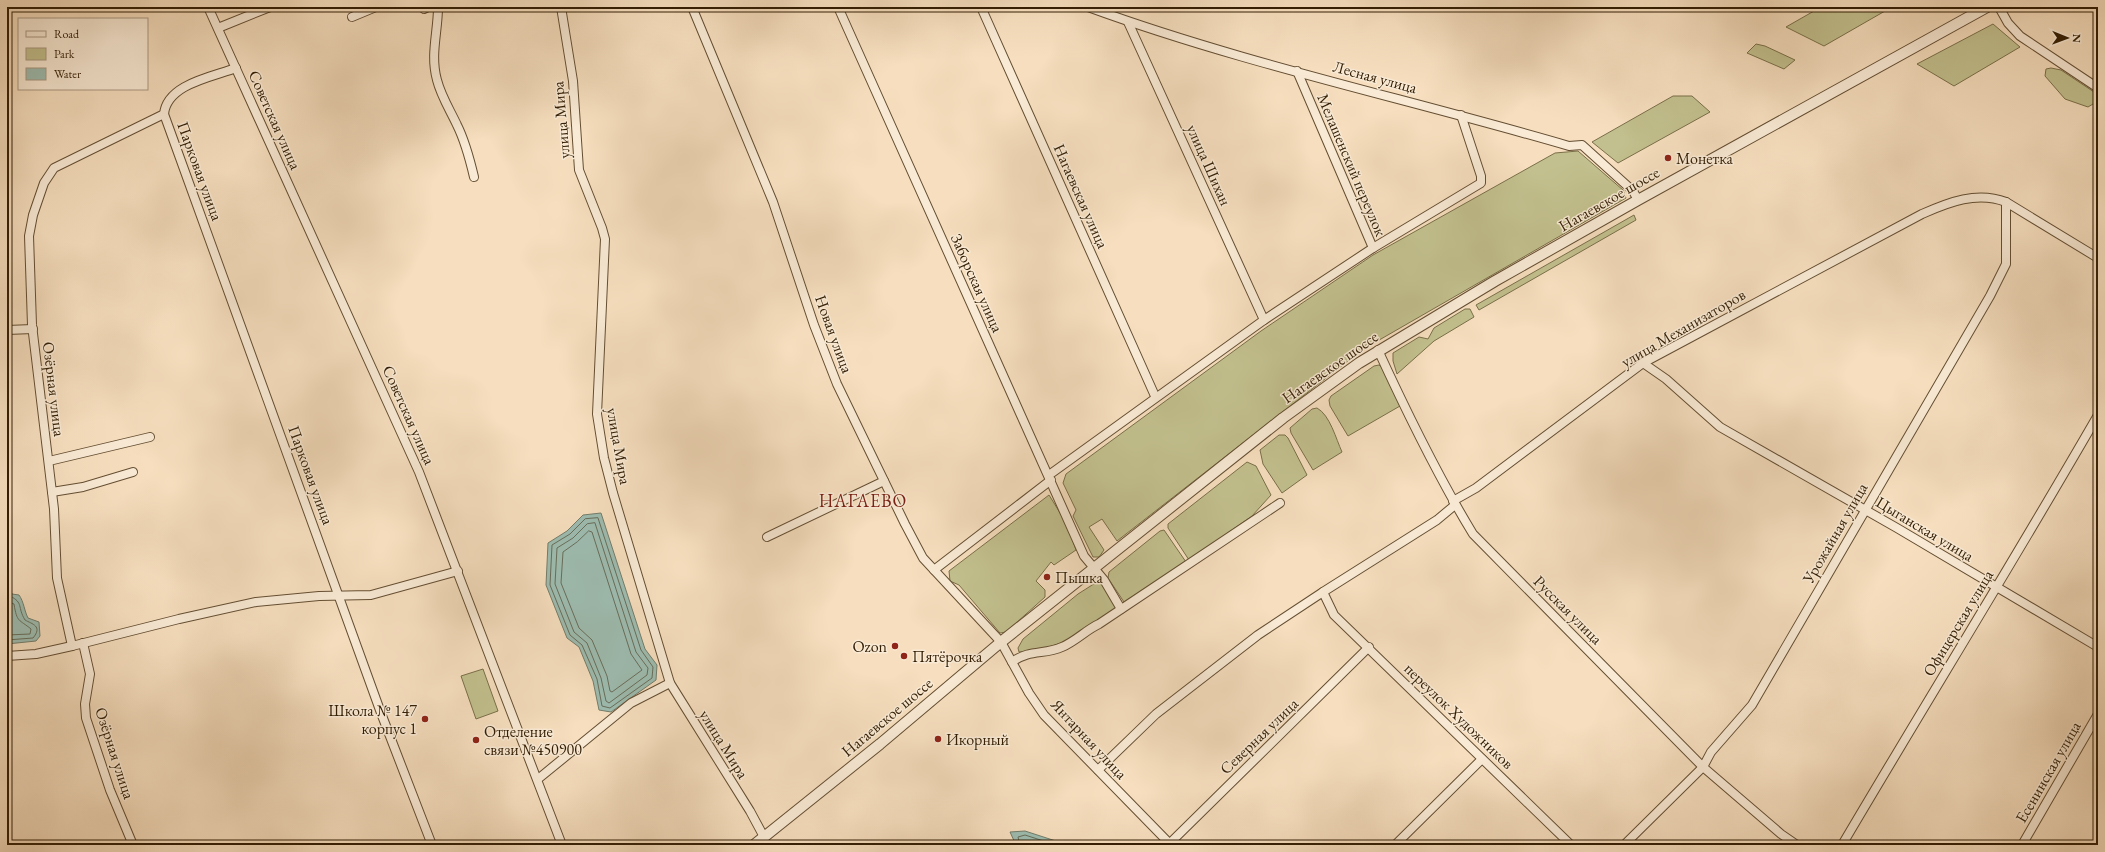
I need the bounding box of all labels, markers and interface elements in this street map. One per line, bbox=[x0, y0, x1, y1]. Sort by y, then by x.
legend bbox=[18, 18, 148, 90]
north arrow bbox=[2047, 18, 2087, 58]
text: Road bbox=[54, 26, 80, 42]
text: N bbox=[2070, 34, 2084, 43]
text: Park bbox=[54, 46, 75, 62]
street label: Лесная улица bbox=[1331, 56, 1420, 98]
text: Water bbox=[54, 66, 81, 82]
street label: Советская улица bbox=[244, 67, 307, 174]
street label: улица Мира bbox=[547, 80, 575, 160]
street label: Мелашенский переулок bbox=[1312, 91, 1392, 240]
street label: Парковая улица bbox=[172, 119, 228, 224]
street label: улица Шихан bbox=[1182, 121, 1236, 209]
street label: Нагаевская улица bbox=[1049, 140, 1114, 252]
place label: Монетка bbox=[1676, 148, 1734, 169]
marker: Монетка bbox=[1663, 153, 1673, 163]
street label: Нагаевское шоссе bbox=[1555, 162, 1663, 236]
street label: Заборская улица bbox=[946, 230, 1008, 336]
street label: улица Механизаторов bbox=[1617, 284, 1749, 372]
street label: Новая улица bbox=[810, 292, 858, 377]
street label: Нагаевское шоссе bbox=[1278, 326, 1382, 408]
street label: Озёрная улица bbox=[38, 340, 70, 438]
street label: Советская улица bbox=[378, 362, 441, 469]
street label: улица Мира bbox=[602, 406, 636, 487]
street label: Парковая улица bbox=[283, 423, 339, 528]
street label: Урожайная улица bbox=[1797, 478, 1873, 588]
district label: НАГАЕВО bbox=[819, 489, 907, 512]
street label: Цыганская улица bbox=[1872, 492, 1978, 567]
street label: Офицерская улица bbox=[1918, 565, 1998, 680]
place label: Пышка bbox=[1055, 567, 1104, 588]
street label: Русская улица bbox=[1529, 571, 1607, 649]
marker: Пышка bbox=[1042, 572, 1052, 582]
place label: Ozon bbox=[852, 636, 888, 657]
marker: Ozon bbox=[890, 641, 900, 651]
place label: Пятёрочка bbox=[912, 646, 983, 667]
marker: Пятёрочка bbox=[899, 651, 909, 661]
street label: переулок Художников bbox=[1400, 658, 1518, 774]
street label: Нагаевское шоссе bbox=[837, 673, 937, 761]
street label: Северная улица bbox=[1215, 693, 1303, 779]
street label: Янтарная улица bbox=[1046, 694, 1132, 784]
place label: Школа № 147 корпус 1 bbox=[328, 700, 417, 739]
street label: Озёрная улица bbox=[90, 704, 140, 802]
street label: улица Мира bbox=[694, 705, 754, 783]
marker: Школа № 147 корпус 1 bbox=[420, 714, 430, 724]
street label: Есенинская улица bbox=[2010, 717, 2086, 827]
place label: Отделение связи №450900 bbox=[484, 721, 582, 760]
place label: Икорный bbox=[946, 729, 1010, 750]
marker: Икорный bbox=[933, 734, 943, 744]
marker: Отделение связи №450900 bbox=[471, 735, 481, 745]

